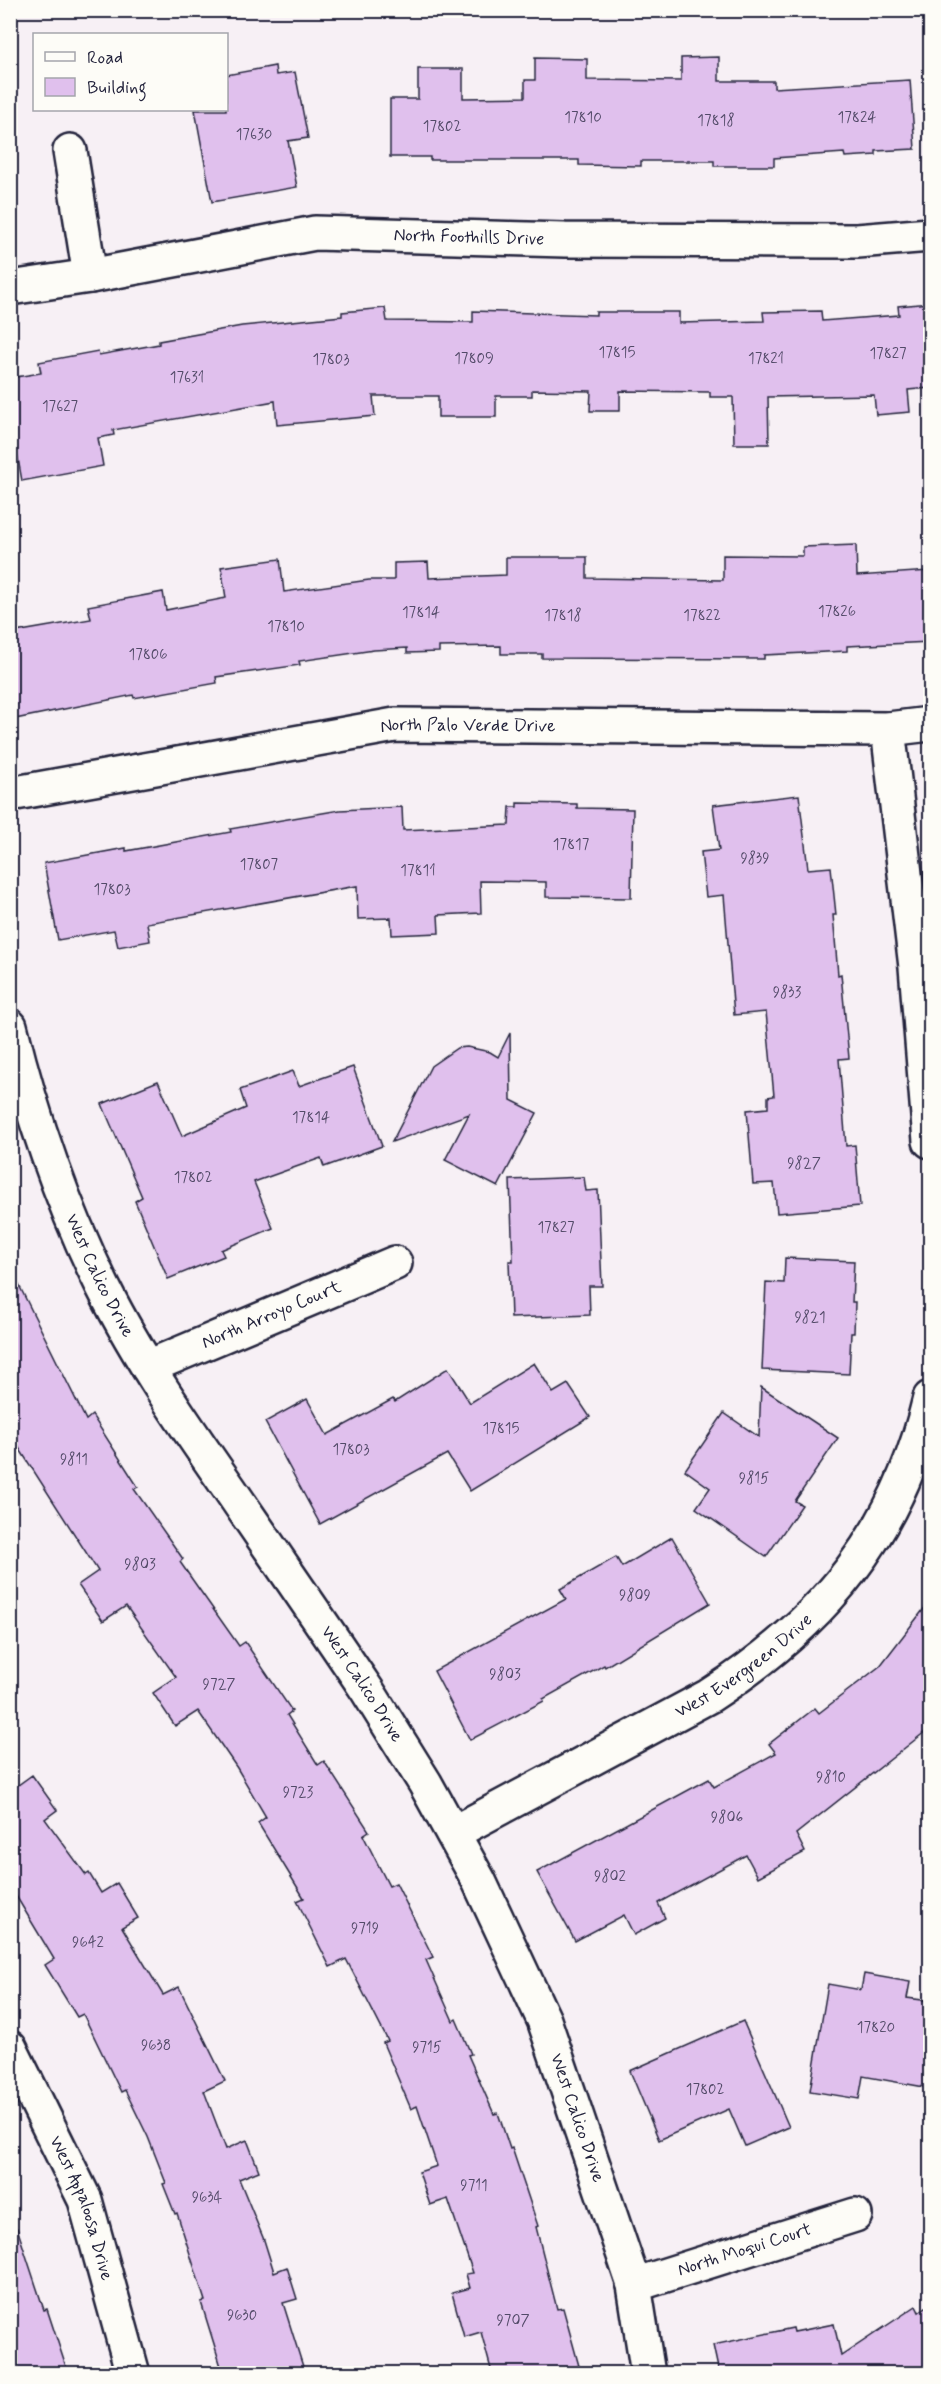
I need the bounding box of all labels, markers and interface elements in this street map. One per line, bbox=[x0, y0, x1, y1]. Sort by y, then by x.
legend bbox=[33, 33, 228, 111]
text: Road bbox=[87, 46, 123, 70]
text: Building bbox=[87, 76, 147, 102]
house number: 17810 bbox=[564, 108, 602, 128]
house number: 17824 bbox=[838, 108, 876, 128]
house number: 17818 bbox=[697, 111, 735, 131]
house number: 17802 bbox=[423, 117, 461, 137]
house number: 17630 bbox=[236, 125, 272, 145]
street label: North Foothills Drive bbox=[393, 223, 545, 251]
house number: 17815 bbox=[598, 343, 636, 363]
house number: 17827 bbox=[869, 344, 907, 364]
house number: 17809 bbox=[454, 349, 494, 369]
house number: 17821 bbox=[748, 349, 784, 369]
house number: 17803 bbox=[312, 350, 350, 370]
house number: 17631 bbox=[170, 368, 204, 388]
house number: 17627 bbox=[42, 397, 79, 417]
house number: 17826 bbox=[818, 602, 856, 622]
house number: 17814 bbox=[402, 603, 440, 623]
house number: 17818 bbox=[544, 606, 582, 626]
house number: 17822 bbox=[683, 606, 721, 626]
house number: 17810 bbox=[267, 617, 305, 637]
house number: 17806 bbox=[128, 645, 168, 665]
street label: North Palo Verde Drive bbox=[378, 713, 556, 739]
house number: 17817 bbox=[553, 835, 590, 855]
house number: 9839 bbox=[740, 849, 770, 869]
house number: 17807 bbox=[240, 855, 279, 875]
house number: 17811 bbox=[400, 861, 436, 881]
house number: 17803 bbox=[93, 880, 131, 900]
house number: 9833 bbox=[773, 983, 801, 1003]
house number: 17814 bbox=[292, 1108, 330, 1128]
house number: 9827 bbox=[787, 1154, 821, 1174]
house number: 17802 bbox=[174, 1168, 212, 1188]
street label: West Calico Drive bbox=[60, 1210, 140, 1342]
house number: 17827 bbox=[537, 1218, 575, 1238]
street label: North Arroyo Court bbox=[198, 1275, 345, 1355]
house number: 9821 bbox=[794, 1308, 826, 1328]
house number: 17815 bbox=[482, 1419, 520, 1439]
house number: 17803 bbox=[332, 1440, 370, 1460]
house number: 9811 bbox=[60, 1450, 88, 1470]
house number: 9815 bbox=[739, 1469, 769, 1489]
house number: 9803 bbox=[124, 1555, 156, 1575]
house number: 9809 bbox=[619, 1586, 651, 1606]
street label: West Evergreen Drive bbox=[671, 1608, 818, 1724]
street label: West Calico Drive bbox=[315, 1621, 409, 1747]
house number: 9803 bbox=[489, 1665, 521, 1685]
house number: 9727 bbox=[203, 1675, 235, 1695]
house number: 9810 bbox=[816, 1768, 846, 1788]
house number: 9723 bbox=[283, 1783, 314, 1803]
house number: 9806 bbox=[711, 1808, 743, 1828]
house number: 9802 bbox=[594, 1867, 626, 1887]
house number: 9719 bbox=[351, 1919, 379, 1939]
house number: 9642 bbox=[72, 1933, 104, 1953]
house number: 17820 bbox=[857, 2018, 895, 2038]
house number: 9638 bbox=[141, 2036, 171, 2056]
house number: 9715 bbox=[412, 2038, 442, 2058]
street label: West Calico Drive bbox=[544, 2050, 610, 2185]
house number: 17802 bbox=[686, 2080, 724, 2100]
street label: West Appaloosa Drive bbox=[43, 2132, 119, 2283]
house number: 9711 bbox=[460, 2176, 488, 2196]
house number: 9634 bbox=[192, 2188, 223, 2208]
street label: North Moqui Court bbox=[675, 2218, 814, 2282]
house number: 9630 bbox=[227, 2306, 257, 2326]
house number: 9707 bbox=[496, 2311, 530, 2331]

